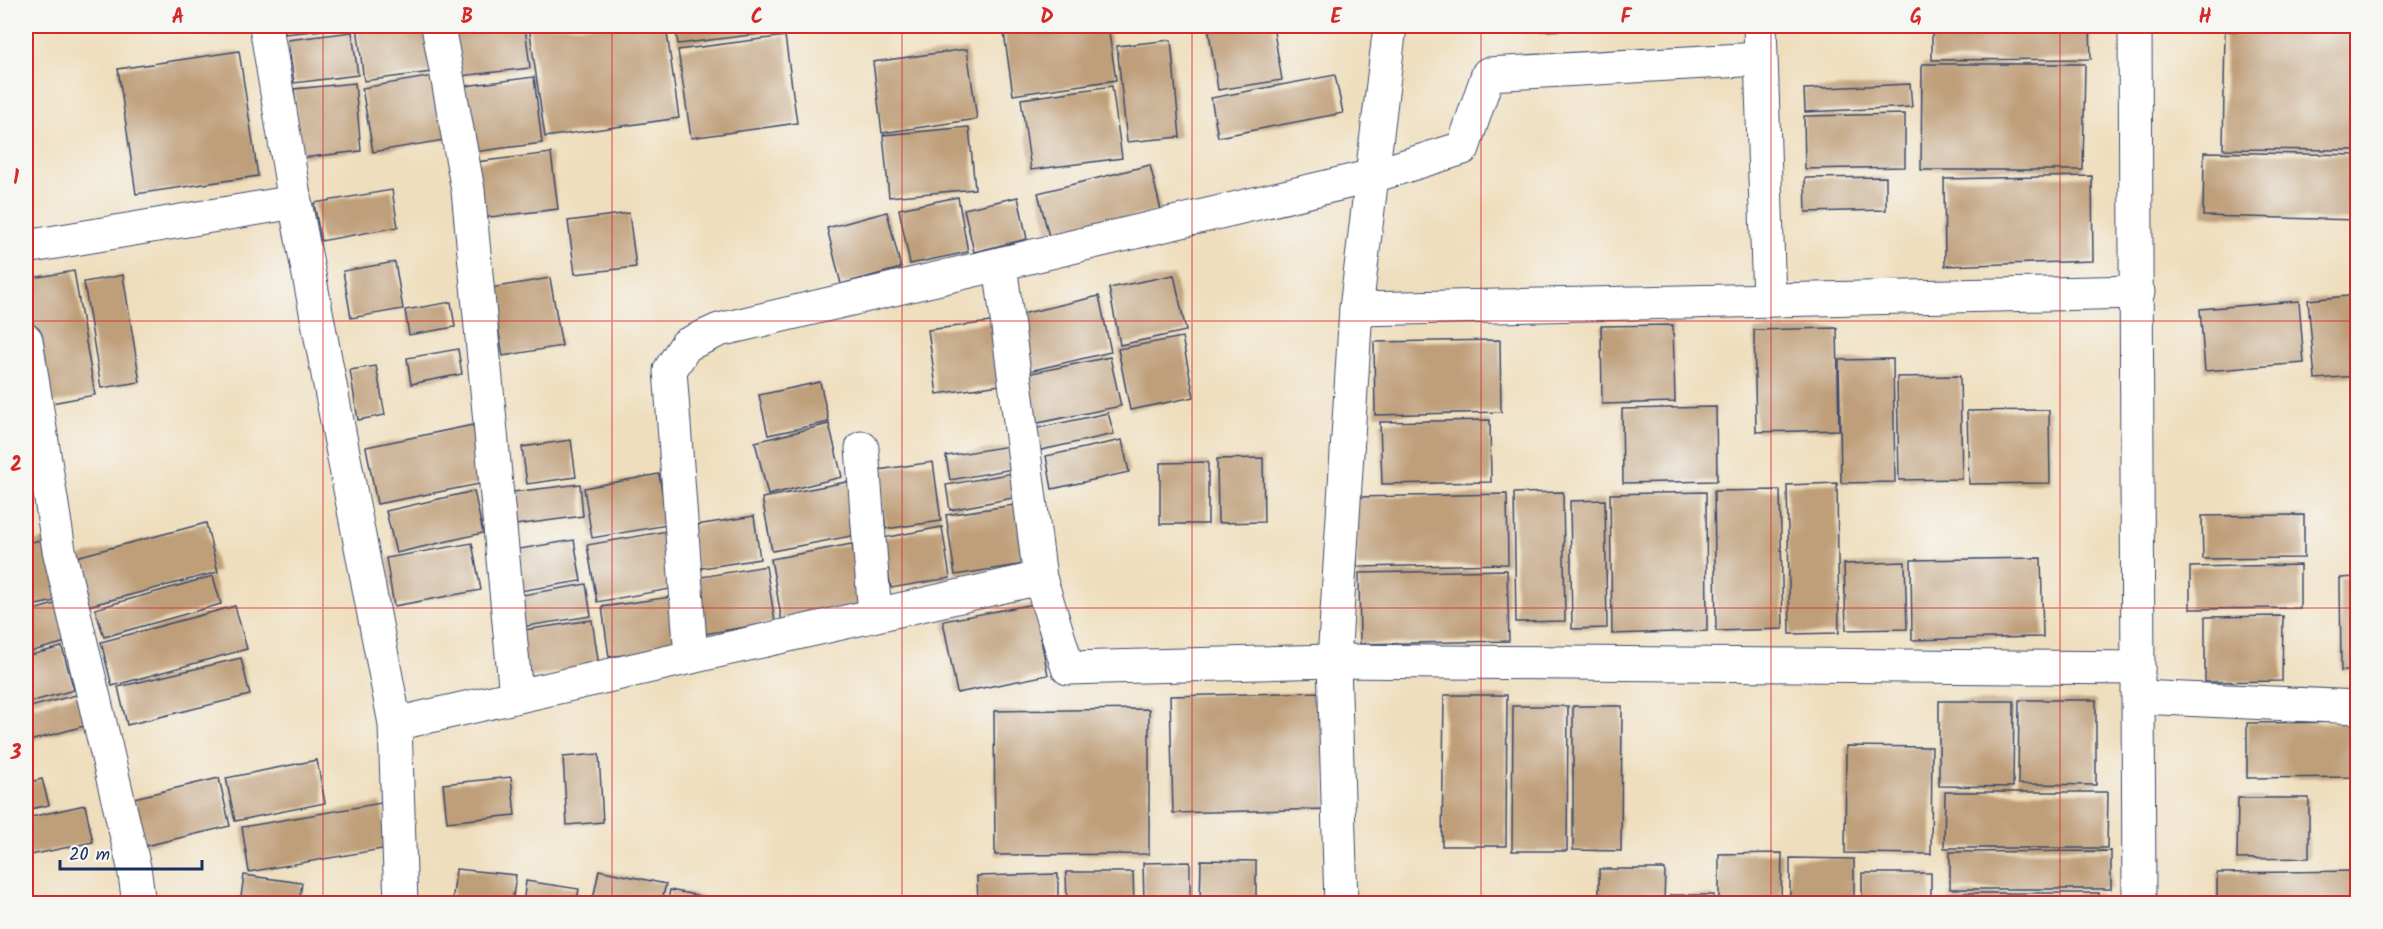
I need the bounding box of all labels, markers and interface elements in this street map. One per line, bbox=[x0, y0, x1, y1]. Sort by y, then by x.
text: A bbox=[172, 2, 184, 34]
text: B bbox=[461, 2, 473, 34]
text: C bbox=[751, 2, 763, 34]
text: D bbox=[1040, 2, 1054, 34]
text: E bbox=[1330, 2, 1342, 34]
text: F bbox=[1621, 2, 1633, 34]
text: G bbox=[1910, 2, 1922, 34]
text: H bbox=[2198, 2, 2212, 34]
text: 1 bbox=[13, 163, 19, 195]
text: 2 bbox=[10, 450, 22, 482]
text: 3 bbox=[10, 738, 22, 770]
scale bar bbox=[60, 833, 202, 871]
text: 20 m bbox=[69, 841, 110, 870]

